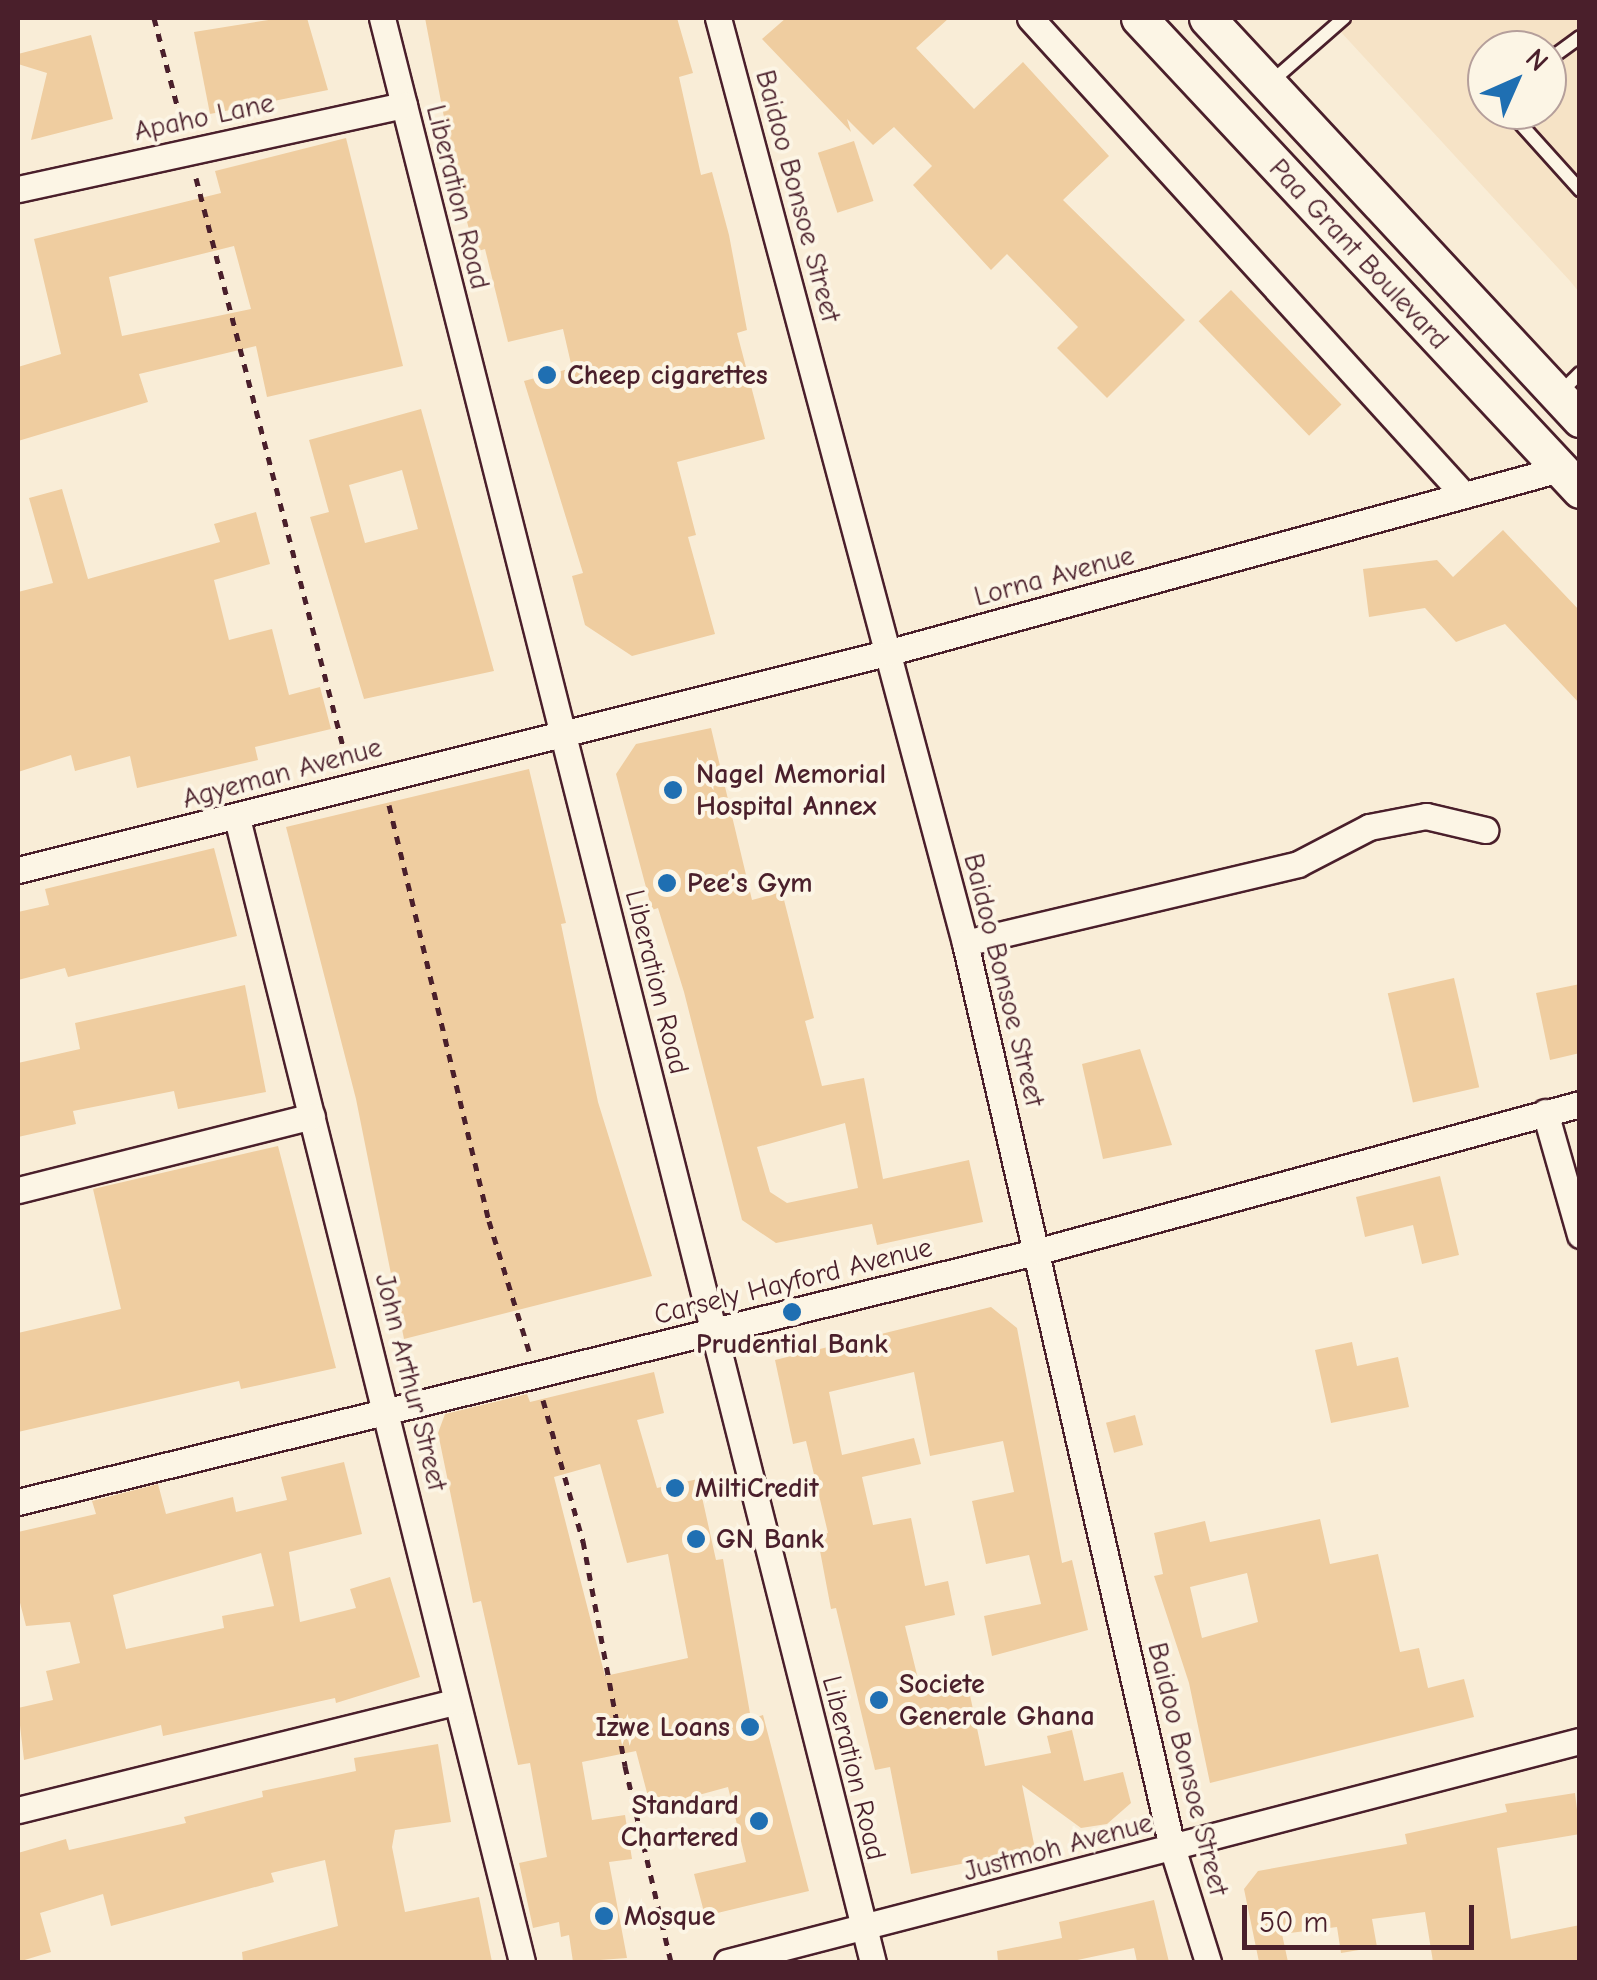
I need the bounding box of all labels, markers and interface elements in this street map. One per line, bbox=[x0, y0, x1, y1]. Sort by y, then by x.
north arrow bbox=[1467, 30, 1567, 130]
text: N bbox=[1519, 42, 1555, 78]
street label: Baidoo Bonsoe Street bbox=[748, 66, 848, 326]
street label: Apaho Lane bbox=[131, 86, 277, 148]
street label: Liberation Road bbox=[419, 101, 497, 293]
street label: Paa Grant Boulevard bbox=[1262, 152, 1456, 356]
place label: Cheep cigarettes bbox=[567, 358, 768, 392]
marker: Cheep cigarettes bbox=[536, 364, 558, 386]
street label: Lorna Avenue bbox=[970, 539, 1138, 613]
street label: Agyeman Avenue bbox=[179, 730, 385, 816]
place label: Nagel Memorial Hospital Annex bbox=[696, 757, 886, 823]
marker: Nagel Memorial Hospital Annex bbox=[660, 777, 686, 803]
street label: Baidoo Bonsoe Street bbox=[956, 850, 1052, 1110]
place label: Pee's Gym bbox=[687, 866, 812, 900]
marker: Pee's Gym bbox=[656, 872, 678, 894]
street label: Liberation Road bbox=[618, 886, 696, 1078]
street label: Carsely Hayford Avenue bbox=[650, 1230, 936, 1332]
street label: John Arthur Street bbox=[368, 1270, 454, 1494]
marker: Prudential Bank bbox=[781, 1301, 803, 1323]
place label: Prudential Bank bbox=[696, 1327, 888, 1361]
place label: MiltiCredit bbox=[695, 1471, 819, 1505]
marker: MiltiCredit bbox=[664, 1477, 686, 1499]
place label: GN Bank bbox=[716, 1522, 824, 1556]
marker: GN Bank bbox=[685, 1528, 707, 1550]
street label: Baidoo Bonsoe Street bbox=[1140, 1639, 1236, 1899]
place label: Societe Generale Ghana bbox=[899, 1667, 1095, 1733]
street label: Liberation Road bbox=[815, 1672, 893, 1864]
marker: Societe Generale Ghana bbox=[868, 1689, 890, 1711]
place label: Izwe Loans bbox=[595, 1710, 730, 1744]
marker: Izwe Loans bbox=[739, 1716, 761, 1738]
place label: Standard Chartered bbox=[621, 1788, 739, 1854]
street label: Justmoh Avenue bbox=[960, 1806, 1156, 1888]
marker: Standard Chartered bbox=[748, 1810, 770, 1832]
scale bar bbox=[1247, 1885, 1480, 1947]
place label: Mosque bbox=[624, 1899, 716, 1933]
marker: Mosque bbox=[593, 1905, 615, 1927]
text: 50 m bbox=[1259, 1905, 1328, 1940]

